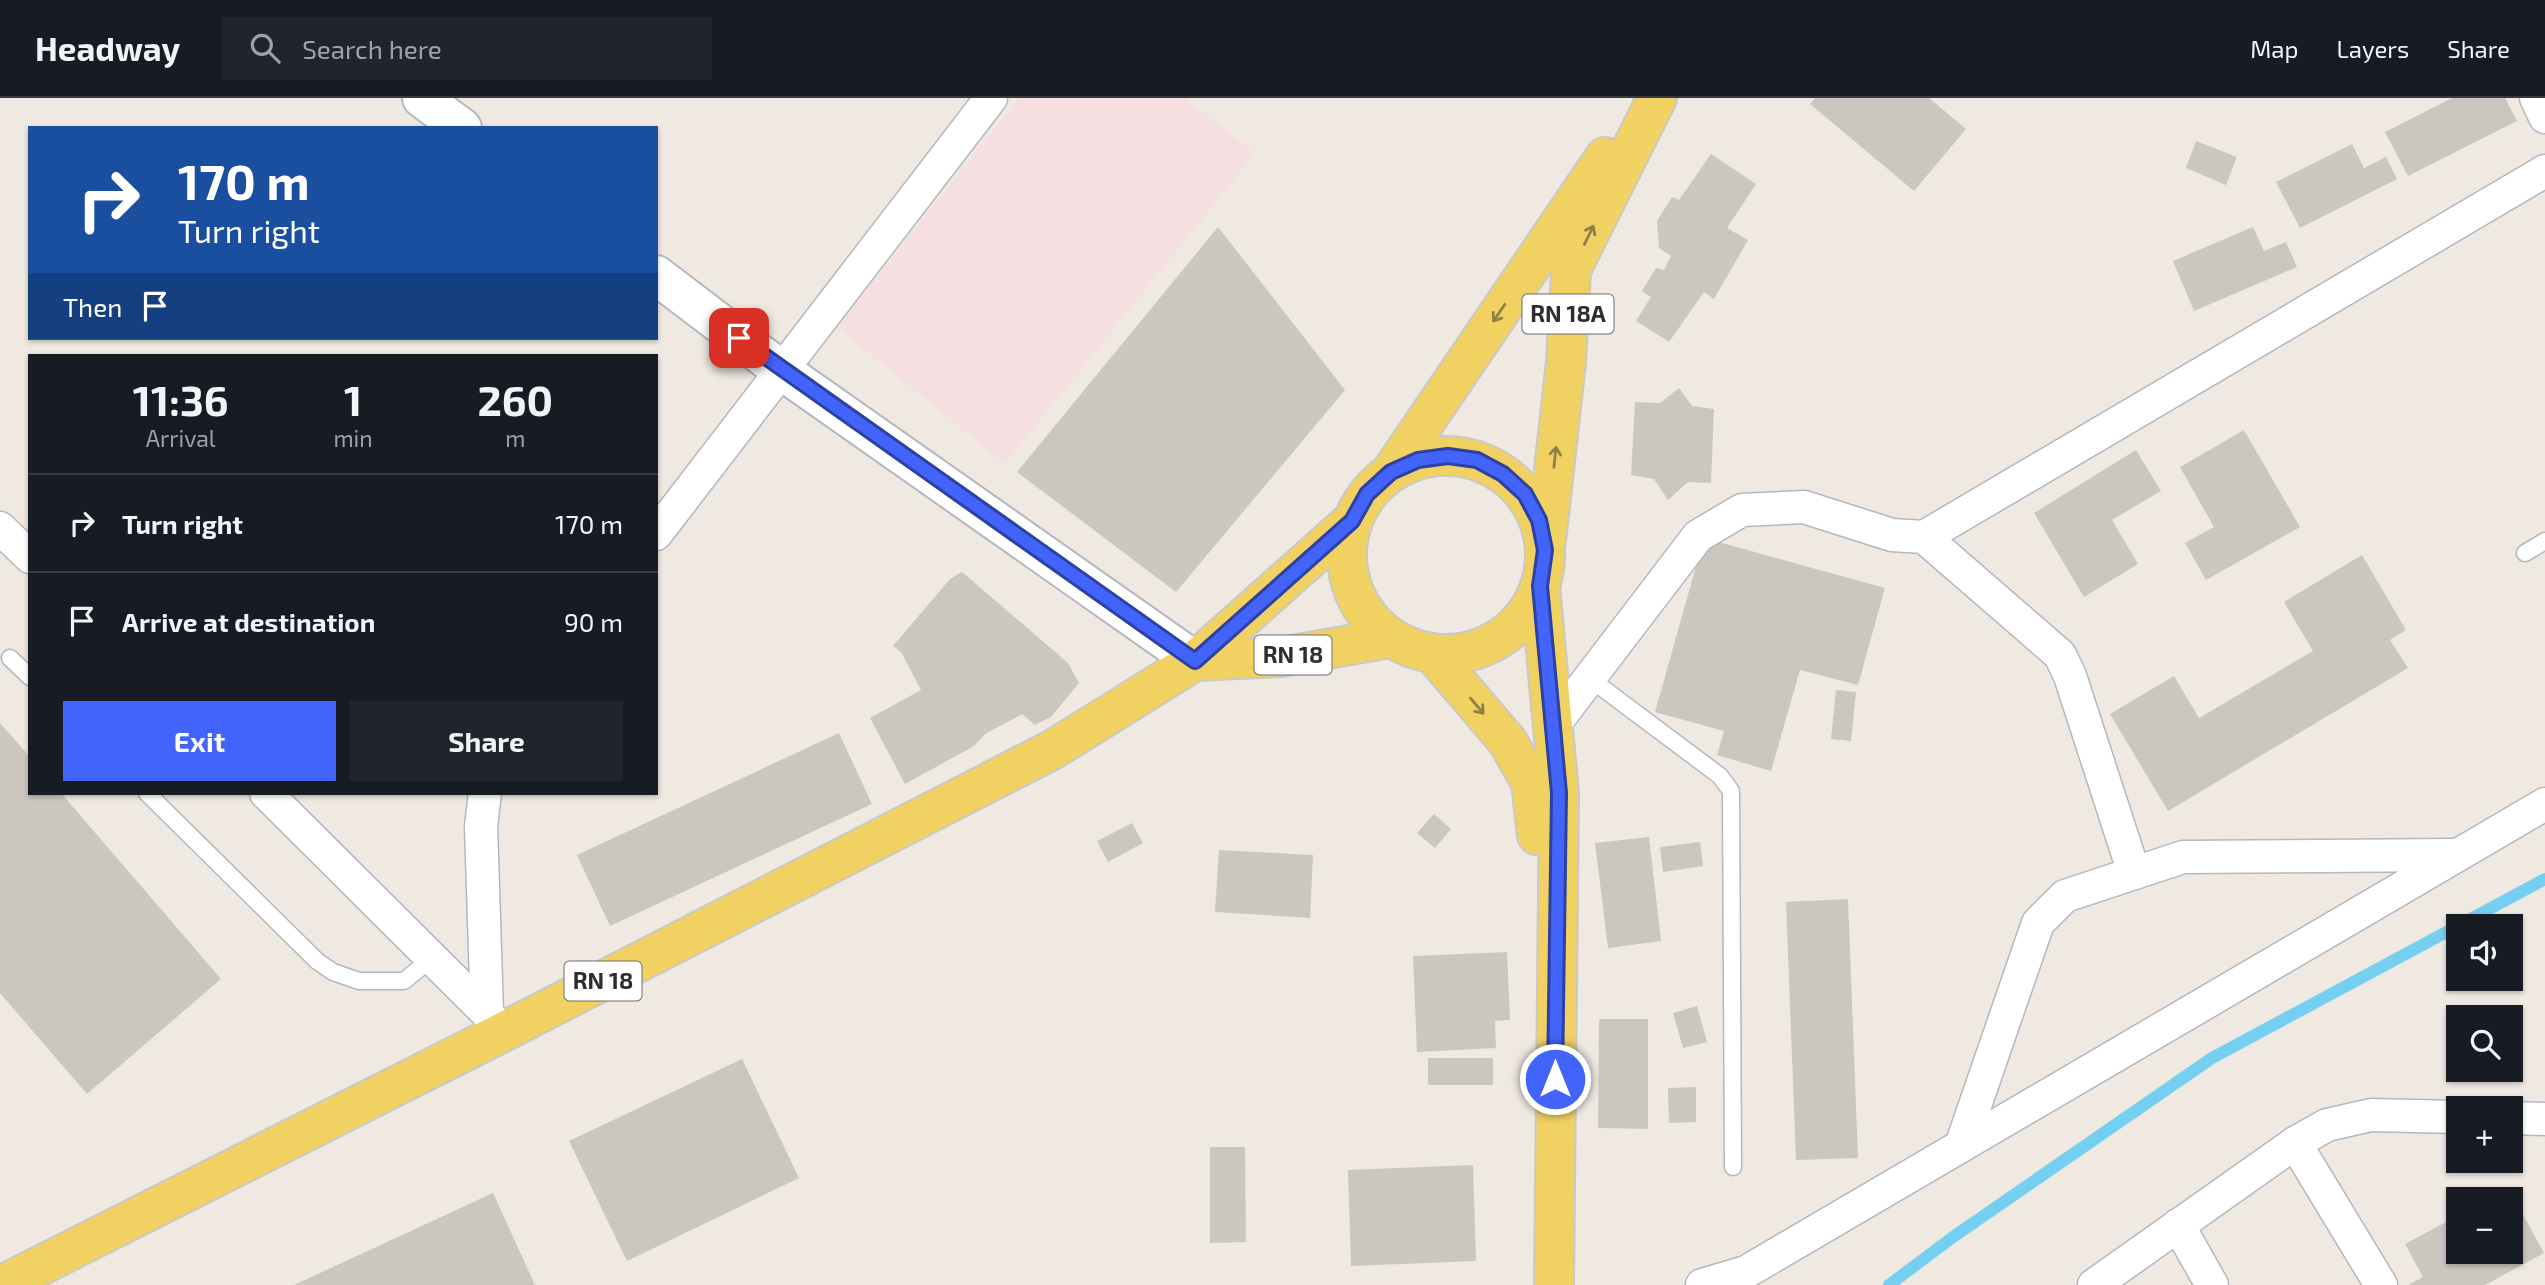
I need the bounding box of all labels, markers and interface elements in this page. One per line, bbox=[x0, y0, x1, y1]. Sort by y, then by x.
search box bbox=[222, 17, 712, 80]
text: Headway bbox=[35, 28, 180, 68]
icon: search bbox=[246, 29, 284, 67]
text: Search here bbox=[302, 33, 442, 64]
text: Map bbox=[2250, 34, 2298, 63]
text: Layers bbox=[2336, 34, 2409, 63]
text: Share bbox=[2447, 34, 2510, 63]
text: 170 m bbox=[178, 151, 310, 210]
icon: right bbox=[63, 154, 154, 245]
text: Turn right bbox=[178, 211, 320, 249]
one-way arrow bbox=[1582, 225, 1596, 246]
icon: arrive bbox=[136, 287, 174, 325]
text: Then bbox=[63, 291, 122, 322]
road number: RN 18A bbox=[1522, 294, 1614, 334]
one-way arrow bbox=[1492, 303, 1506, 322]
pin bbox=[709, 308, 769, 368]
icon: arrive bbox=[720, 319, 758, 357]
text: 11:36 bbox=[133, 374, 229, 424]
text: 1 bbox=[344, 374, 362, 424]
text: 260 bbox=[477, 374, 553, 424]
text: Arrival bbox=[146, 424, 216, 452]
text: min bbox=[333, 424, 373, 452]
text: m bbox=[505, 424, 525, 452]
one-way arrow bbox=[1549, 447, 1562, 469]
icon: right bbox=[63, 504, 101, 542]
text: Turn right bbox=[122, 508, 243, 539]
text: 170 m bbox=[555, 508, 623, 539]
icon: arrive bbox=[63, 602, 101, 640]
text: Arrive at destination bbox=[122, 606, 375, 637]
text: 90 m bbox=[564, 606, 623, 637]
road number: RN 18 bbox=[1254, 636, 1332, 674]
one-way arrow bbox=[1469, 697, 1485, 715]
button: Exit bbox=[63, 701, 336, 781]
button: Share bbox=[350, 701, 623, 781]
map controls bbox=[2446, 914, 2523, 1264]
button: sound bbox=[2446, 914, 2523, 991]
road number: RN 18 bbox=[564, 961, 642, 1000]
button: search bbox=[2446, 1005, 2523, 1082]
position arrow bbox=[1518, 1042, 1592, 1116]
button: + bbox=[2446, 1096, 2523, 1173]
button: − bbox=[2446, 1187, 2523, 1264]

